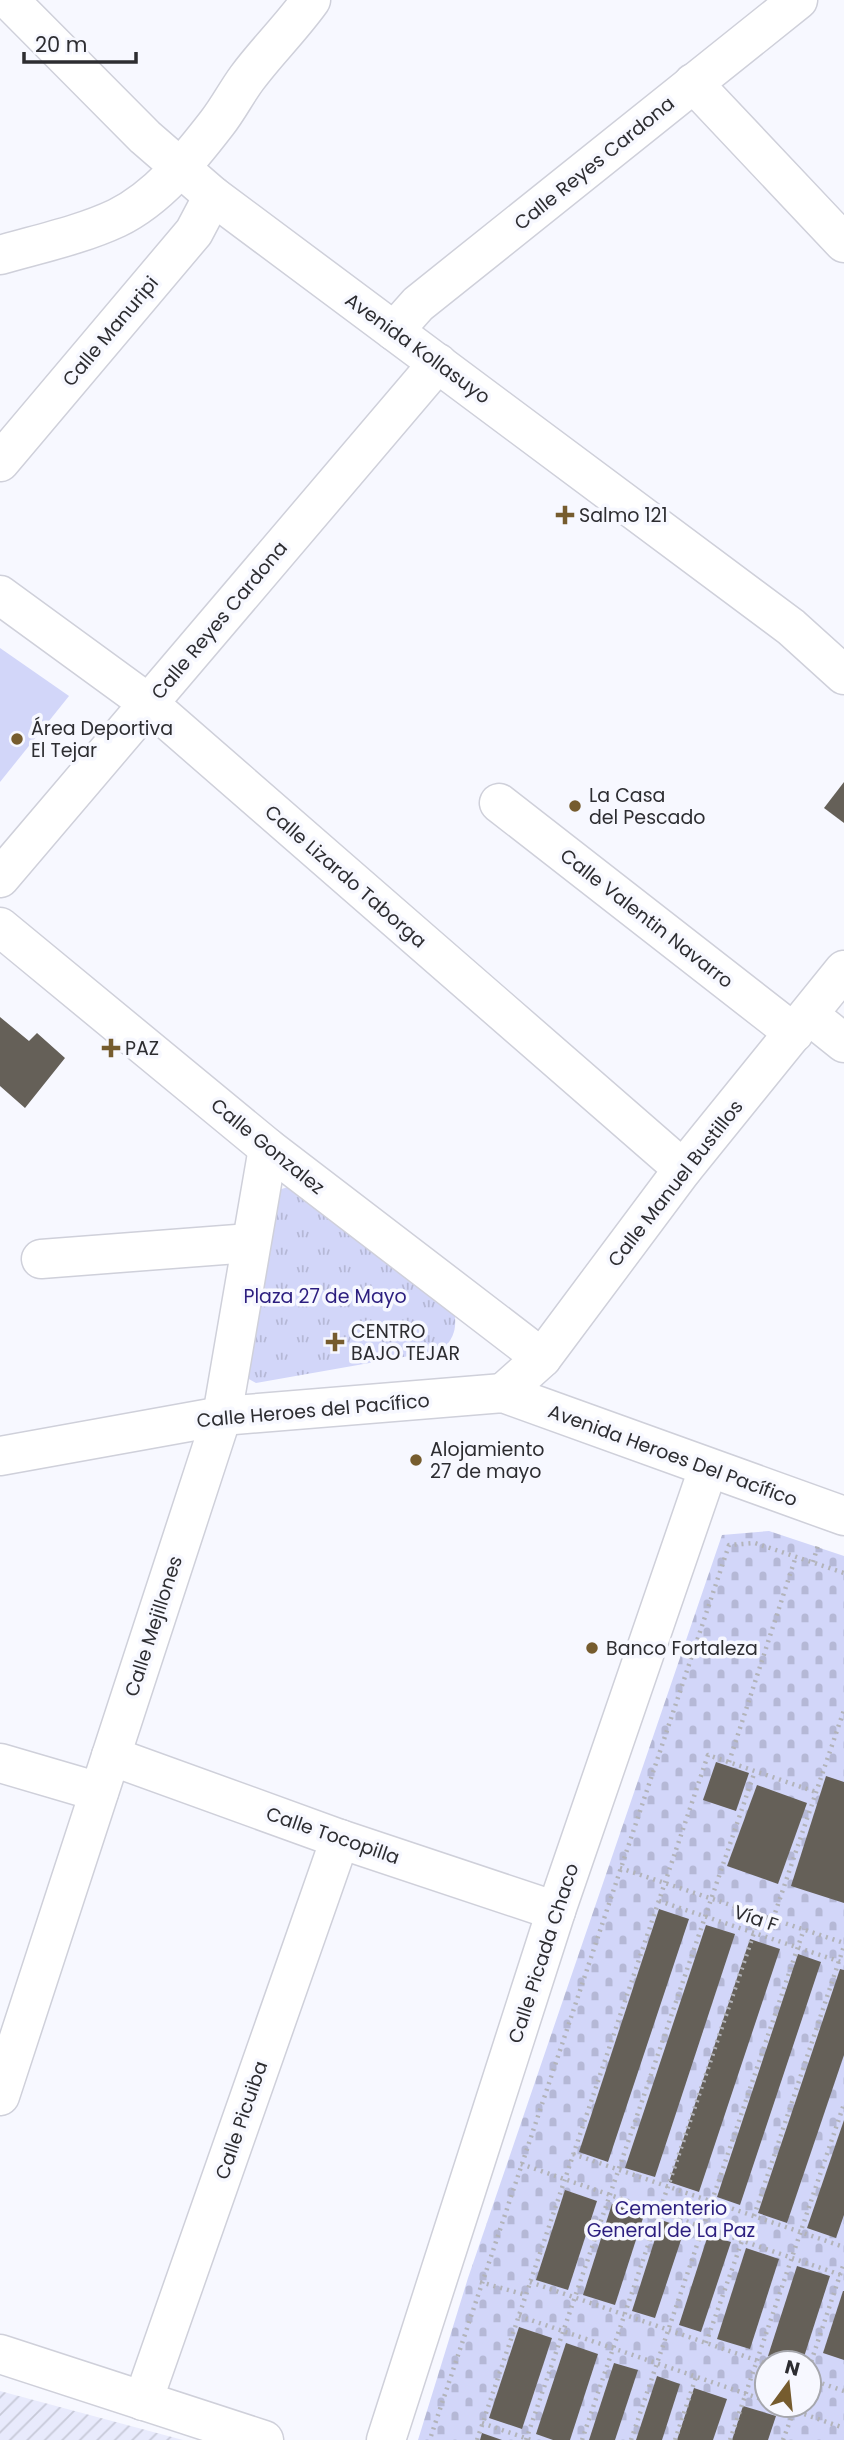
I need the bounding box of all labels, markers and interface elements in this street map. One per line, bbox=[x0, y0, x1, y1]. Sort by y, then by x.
scale bar bbox=[24, 21, 136, 65]
text: 20 m bbox=[35, 30, 88, 59]
street label: Calle Reyes Cardona bbox=[508, 90, 680, 237]
street label: Calle Manuripi bbox=[56, 270, 165, 392]
street label: Avenida Kollasuyo bbox=[340, 286, 496, 410]
place label: Salmo 121 bbox=[579, 502, 668, 529]
marker: Salmo 121 bbox=[557, 507, 573, 523]
street label: Calle Reyes Cardona bbox=[145, 535, 294, 705]
place label: Área Deportiva El Tejar bbox=[31, 715, 173, 764]
marker: Área Deportiva El Tejar bbox=[9, 731, 25, 747]
place label: La Casa del Pescado bbox=[589, 782, 705, 831]
marker: La Casa del Pescado bbox=[567, 798, 583, 814]
street label: Calle Lizardo Taborga bbox=[259, 799, 432, 954]
street label: Calle Valentin Navarro bbox=[555, 842, 739, 995]
place label: PAZ bbox=[125, 1035, 159, 1062]
marker: PAZ bbox=[103, 1040, 119, 1056]
street label: Calle Gonzalez bbox=[205, 1092, 330, 1201]
street label: Calle Manuel Bustillos bbox=[601, 1094, 749, 1273]
park label: Plaza 27 de Mayo bbox=[243, 1283, 407, 1310]
place label: CENTRO BAJO TEJAR bbox=[351, 1318, 460, 1367]
marker: CENTRO BAJO TEJAR bbox=[325, 1332, 345, 1352]
street label: Calle Heroes del Pacífico bbox=[195, 1387, 431, 1434]
street label: Avenida Heroes Del Pacífico bbox=[544, 1398, 801, 1513]
place label: Alojamiento 27 de mayo bbox=[430, 1436, 544, 1485]
marker: Alojamiento 27 de mayo bbox=[408, 1452, 424, 1468]
street label: Calle Mejillones bbox=[118, 1552, 189, 1700]
place label: Banco Fortaleza bbox=[606, 1635, 758, 1662]
marker: Banco Fortaleza bbox=[584, 1640, 600, 1656]
street label: Calle Tocopilla bbox=[262, 1800, 403, 1871]
street label: Calle Picada Chaco bbox=[502, 1860, 585, 2047]
street label: Vía F bbox=[730, 1898, 782, 1939]
street label: Calle Picuiba bbox=[209, 2057, 274, 2183]
park label: Cementerio General de La Paz bbox=[587, 2195, 755, 2244]
north arrow bbox=[753, 2349, 823, 2419]
text: N bbox=[782, 2353, 803, 2383]

